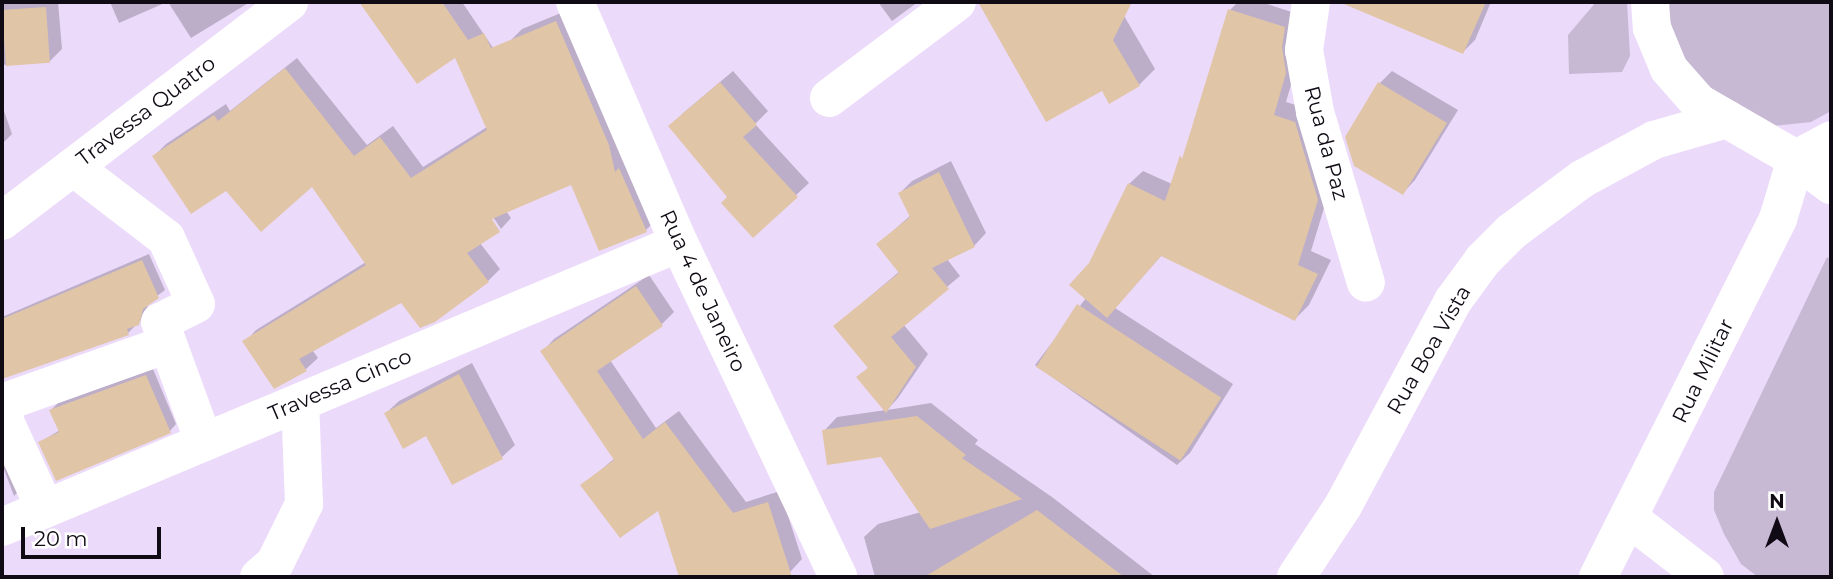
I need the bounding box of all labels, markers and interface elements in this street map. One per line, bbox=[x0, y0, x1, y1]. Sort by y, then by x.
street label: Travessa Quatro bbox=[71, 51, 221, 171]
street label: Rua da Paz bbox=[1299, 83, 1353, 203]
street label: Rua 4 de Janeiro bbox=[654, 206, 752, 376]
street label: Rua Boa Vista bbox=[1382, 281, 1476, 419]
street label: Rua Militar bbox=[1667, 315, 1739, 427]
street label: Travessa Cinco bbox=[265, 343, 415, 427]
north arrow bbox=[1742, 488, 1812, 558]
text: N bbox=[1769, 490, 1785, 513]
scale bar bbox=[24, 512, 164, 556]
text: 20 m bbox=[34, 526, 88, 551]

